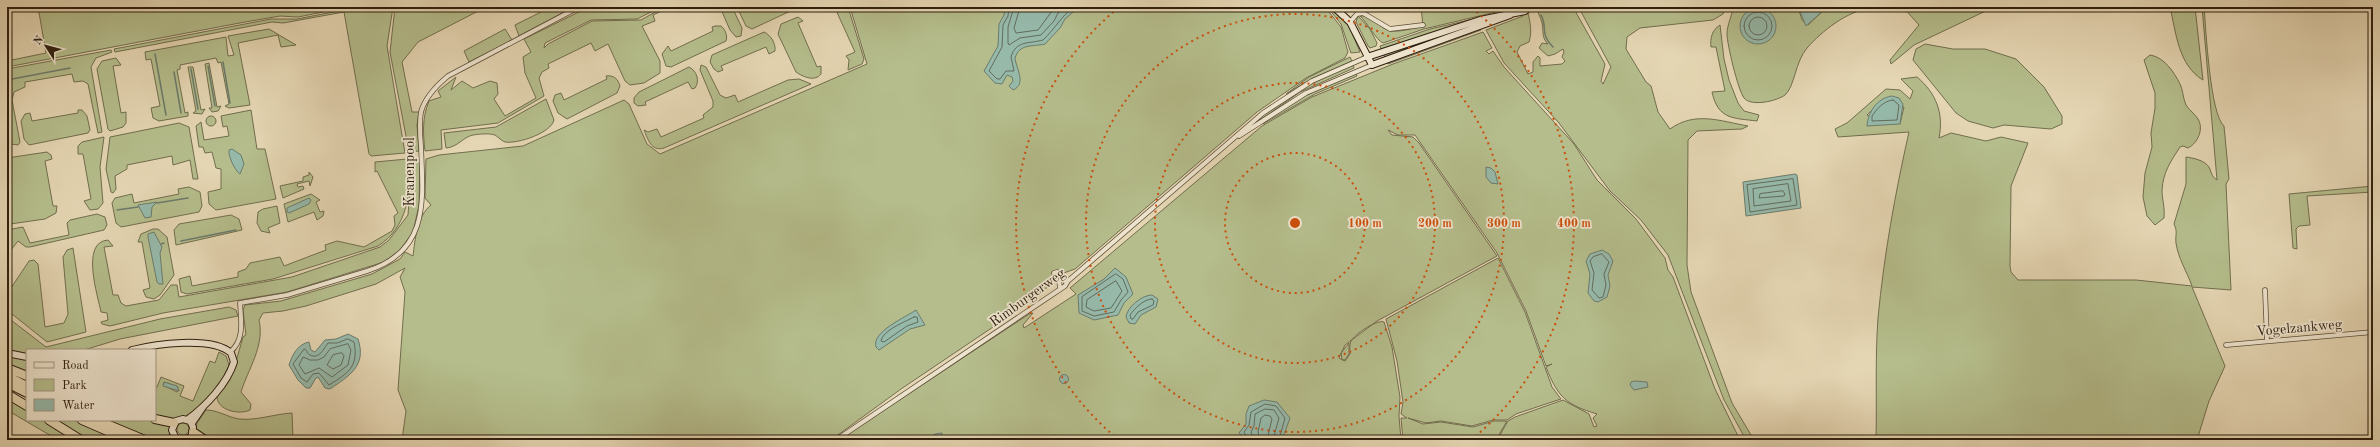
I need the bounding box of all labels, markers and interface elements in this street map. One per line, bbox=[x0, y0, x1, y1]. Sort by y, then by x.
north arrow bbox=[26, 26, 66, 66]
text: N bbox=[32, 34, 46, 48]
street label: Kranenpool bbox=[403, 137, 417, 207]
centre of rings bbox=[1288, 216, 1302, 230]
text: 100 m bbox=[1348, 218, 1382, 230]
text: 200 m bbox=[1418, 218, 1452, 230]
text: 300 m bbox=[1487, 218, 1521, 230]
text: 400 m bbox=[1557, 218, 1591, 230]
street label: Rimburgerweg bbox=[987, 266, 1068, 330]
street label: Vogelzankweg bbox=[2255, 317, 2343, 339]
legend bbox=[26, 349, 156, 421]
text: Road bbox=[62, 360, 89, 372]
text: Park bbox=[62, 380, 87, 392]
text: Water bbox=[62, 400, 95, 412]

